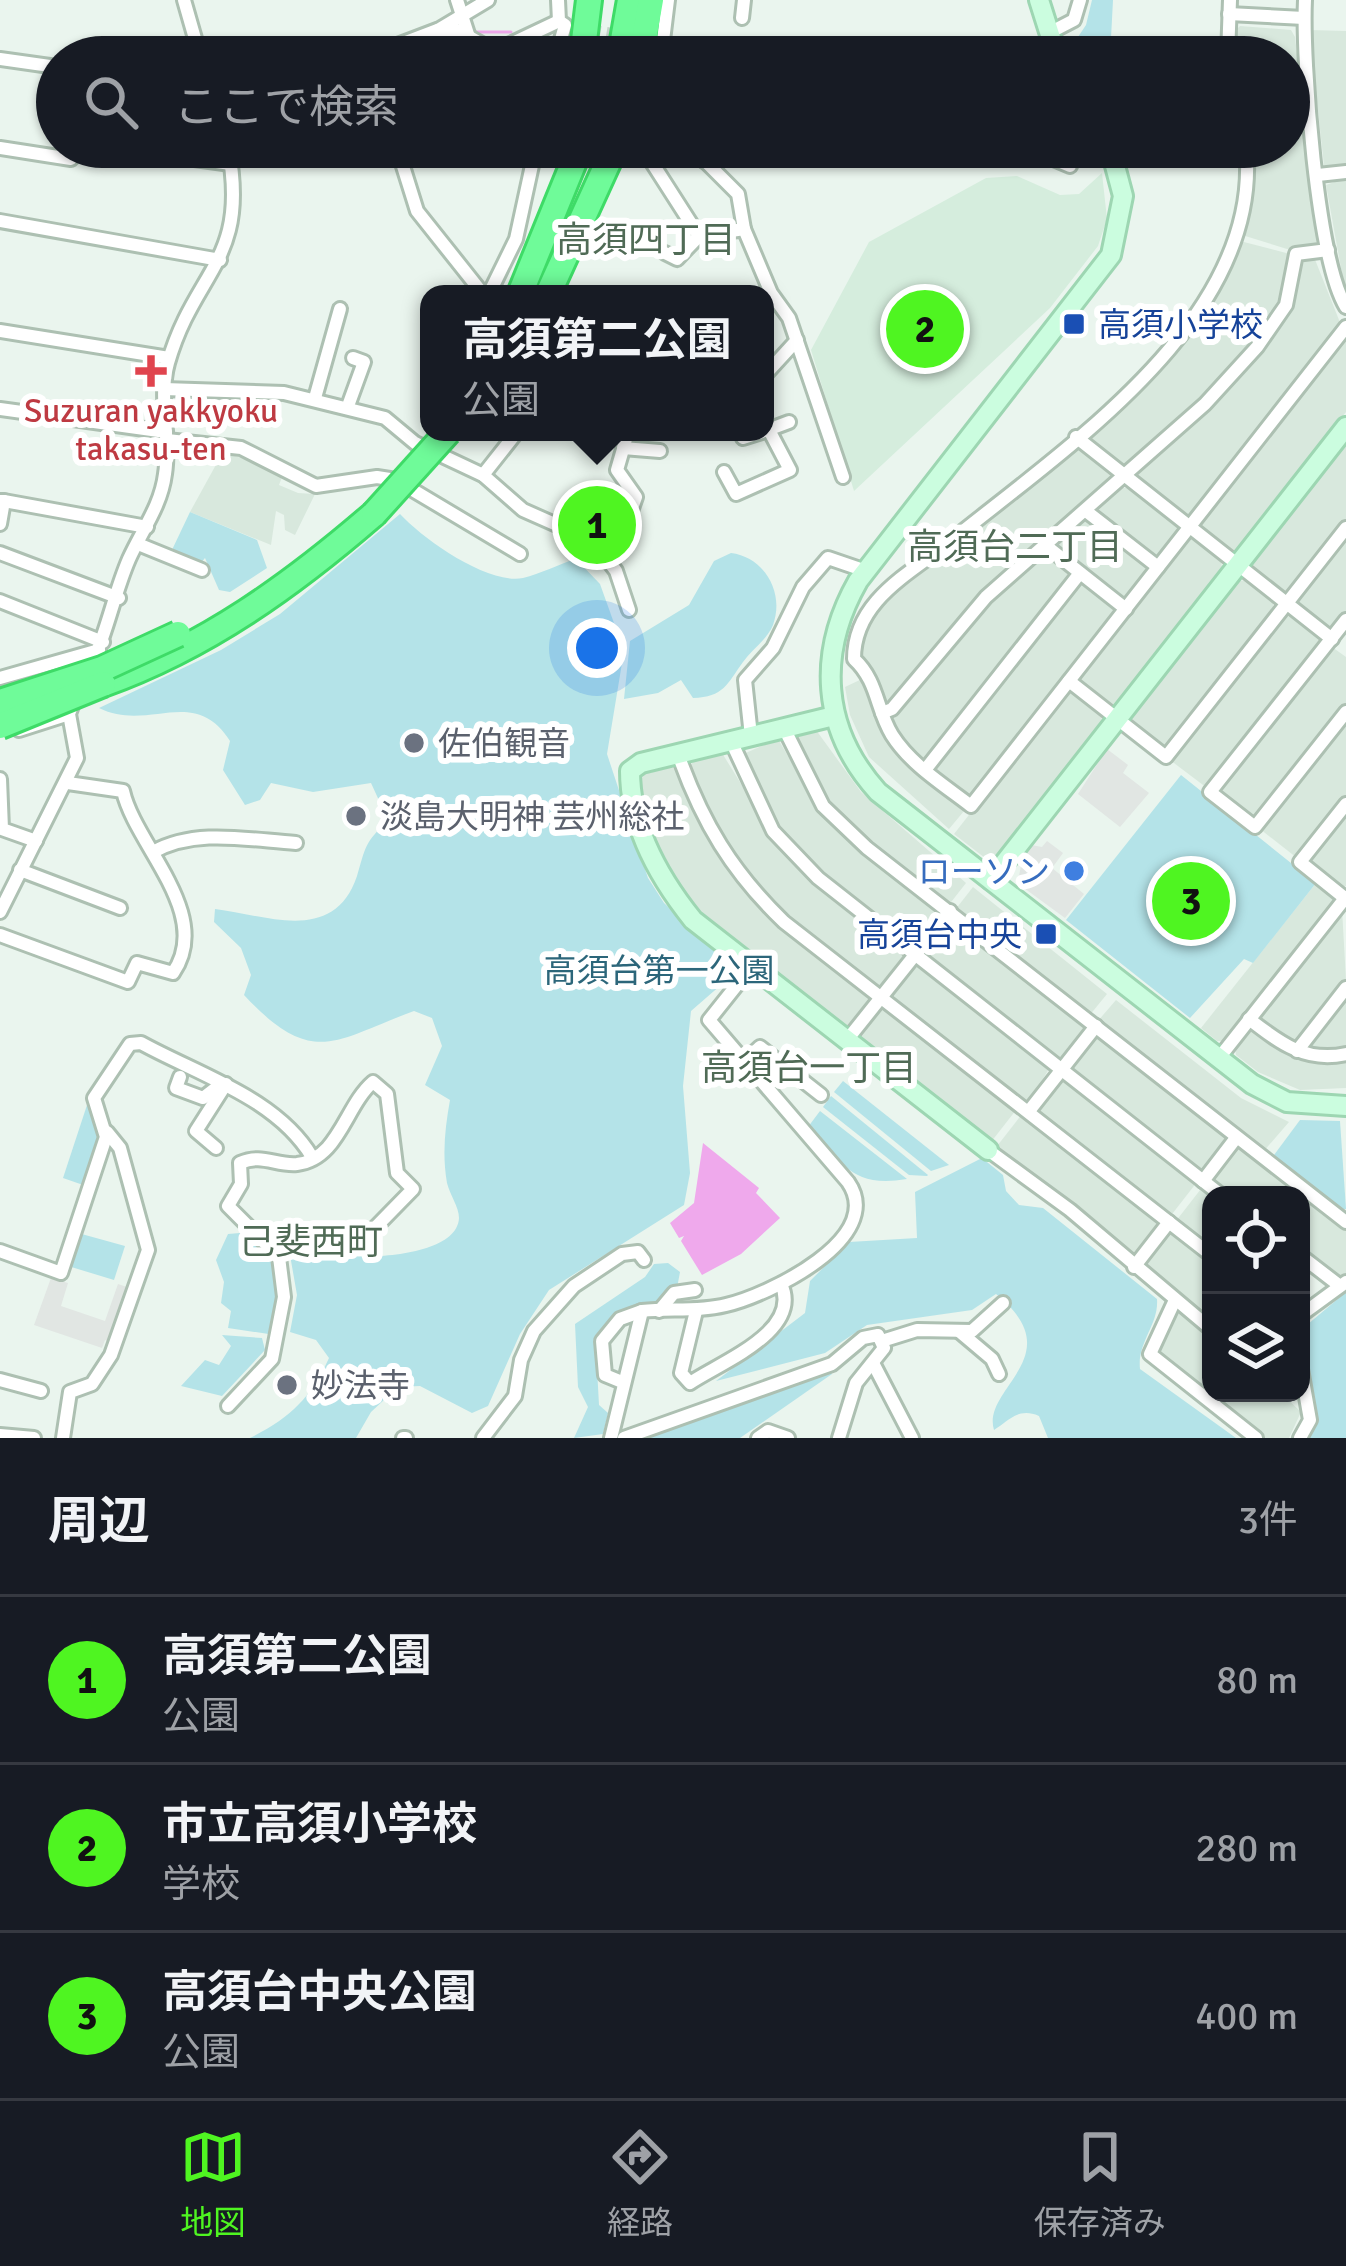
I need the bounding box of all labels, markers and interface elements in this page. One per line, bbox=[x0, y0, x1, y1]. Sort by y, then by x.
search box bbox=[36, 36, 1310, 168]
icon: search bbox=[78, 69, 144, 135]
text: ここで検索 bbox=[174, 80, 399, 135]
district label: 高須四丁目 bbox=[556, 218, 736, 263]
pin: 2 bbox=[886, 284, 964, 374]
popup bbox=[420, 285, 774, 441]
place label: 高須小学校 bbox=[1098, 305, 1263, 346]
marker: 高須小学校 bbox=[1061, 311, 1087, 337]
text: 高須第二公園 bbox=[462, 313, 732, 368]
marker: Suzuran yakkyoku takasu-ten bbox=[138, 358, 164, 384]
text: 公園 bbox=[462, 376, 540, 424]
place label: Suzuran yakkyoku takasu-ten bbox=[24, 391, 278, 470]
pin: 1 bbox=[558, 480, 636, 570]
district label: 高須台二丁目 bbox=[907, 525, 1123, 570]
your location bbox=[567, 618, 627, 678]
place label: 佐伯観音 bbox=[438, 724, 570, 765]
marker: 佐伯観音 bbox=[401, 730, 427, 756]
place label: 淡島大明神 芸州総社 bbox=[380, 797, 684, 838]
marker: 淡島大明神 芸州総社 bbox=[343, 803, 369, 829]
place label: ローソン bbox=[918, 852, 1050, 893]
pin: 3 bbox=[1152, 856, 1230, 946]
marker: ローソン bbox=[1061, 858, 1087, 884]
place label: 高須台中央 bbox=[857, 915, 1022, 956]
marker: 高須台中央 bbox=[1033, 921, 1059, 947]
park label: 高須台第一公園 bbox=[544, 951, 775, 992]
district label: 高須台一丁目 bbox=[701, 1046, 917, 1091]
map controls bbox=[1202, 1186, 1310, 1402]
button: locate bbox=[1202, 1186, 1310, 1294]
district label: 己斐西町 bbox=[239, 1220, 383, 1265]
button: layers bbox=[1202, 1294, 1310, 1402]
place label: 妙法寺 bbox=[311, 1366, 410, 1407]
marker: 妙法寺 bbox=[274, 1372, 300, 1398]
text: 周辺 bbox=[48, 1490, 150, 1553]
text: 3件 bbox=[1238, 1496, 1298, 1544]
text: 高須第二公園 bbox=[162, 1629, 432, 1684]
text: 1 bbox=[76, 1656, 98, 1704]
text: 80 m bbox=[1216, 1656, 1298, 1704]
text: 公園 bbox=[162, 1692, 240, 1740]
text: 市立高須小学校 bbox=[162, 1797, 477, 1852]
text: 2 bbox=[76, 1824, 98, 1872]
text: 280 m bbox=[1195, 1824, 1298, 1872]
text: 学校 bbox=[162, 1860, 240, 1908]
text: 高須台中央公園 bbox=[162, 1965, 477, 2020]
text: 3 bbox=[76, 1992, 98, 2040]
text: 400 m bbox=[1195, 1992, 1298, 2040]
text: 公園 bbox=[162, 2028, 240, 2076]
tab: 地図 bbox=[180, 2124, 246, 2244]
tab: 経路 bbox=[607, 2124, 673, 2244]
tab: 保存済み bbox=[1034, 2124, 1166, 2244]

